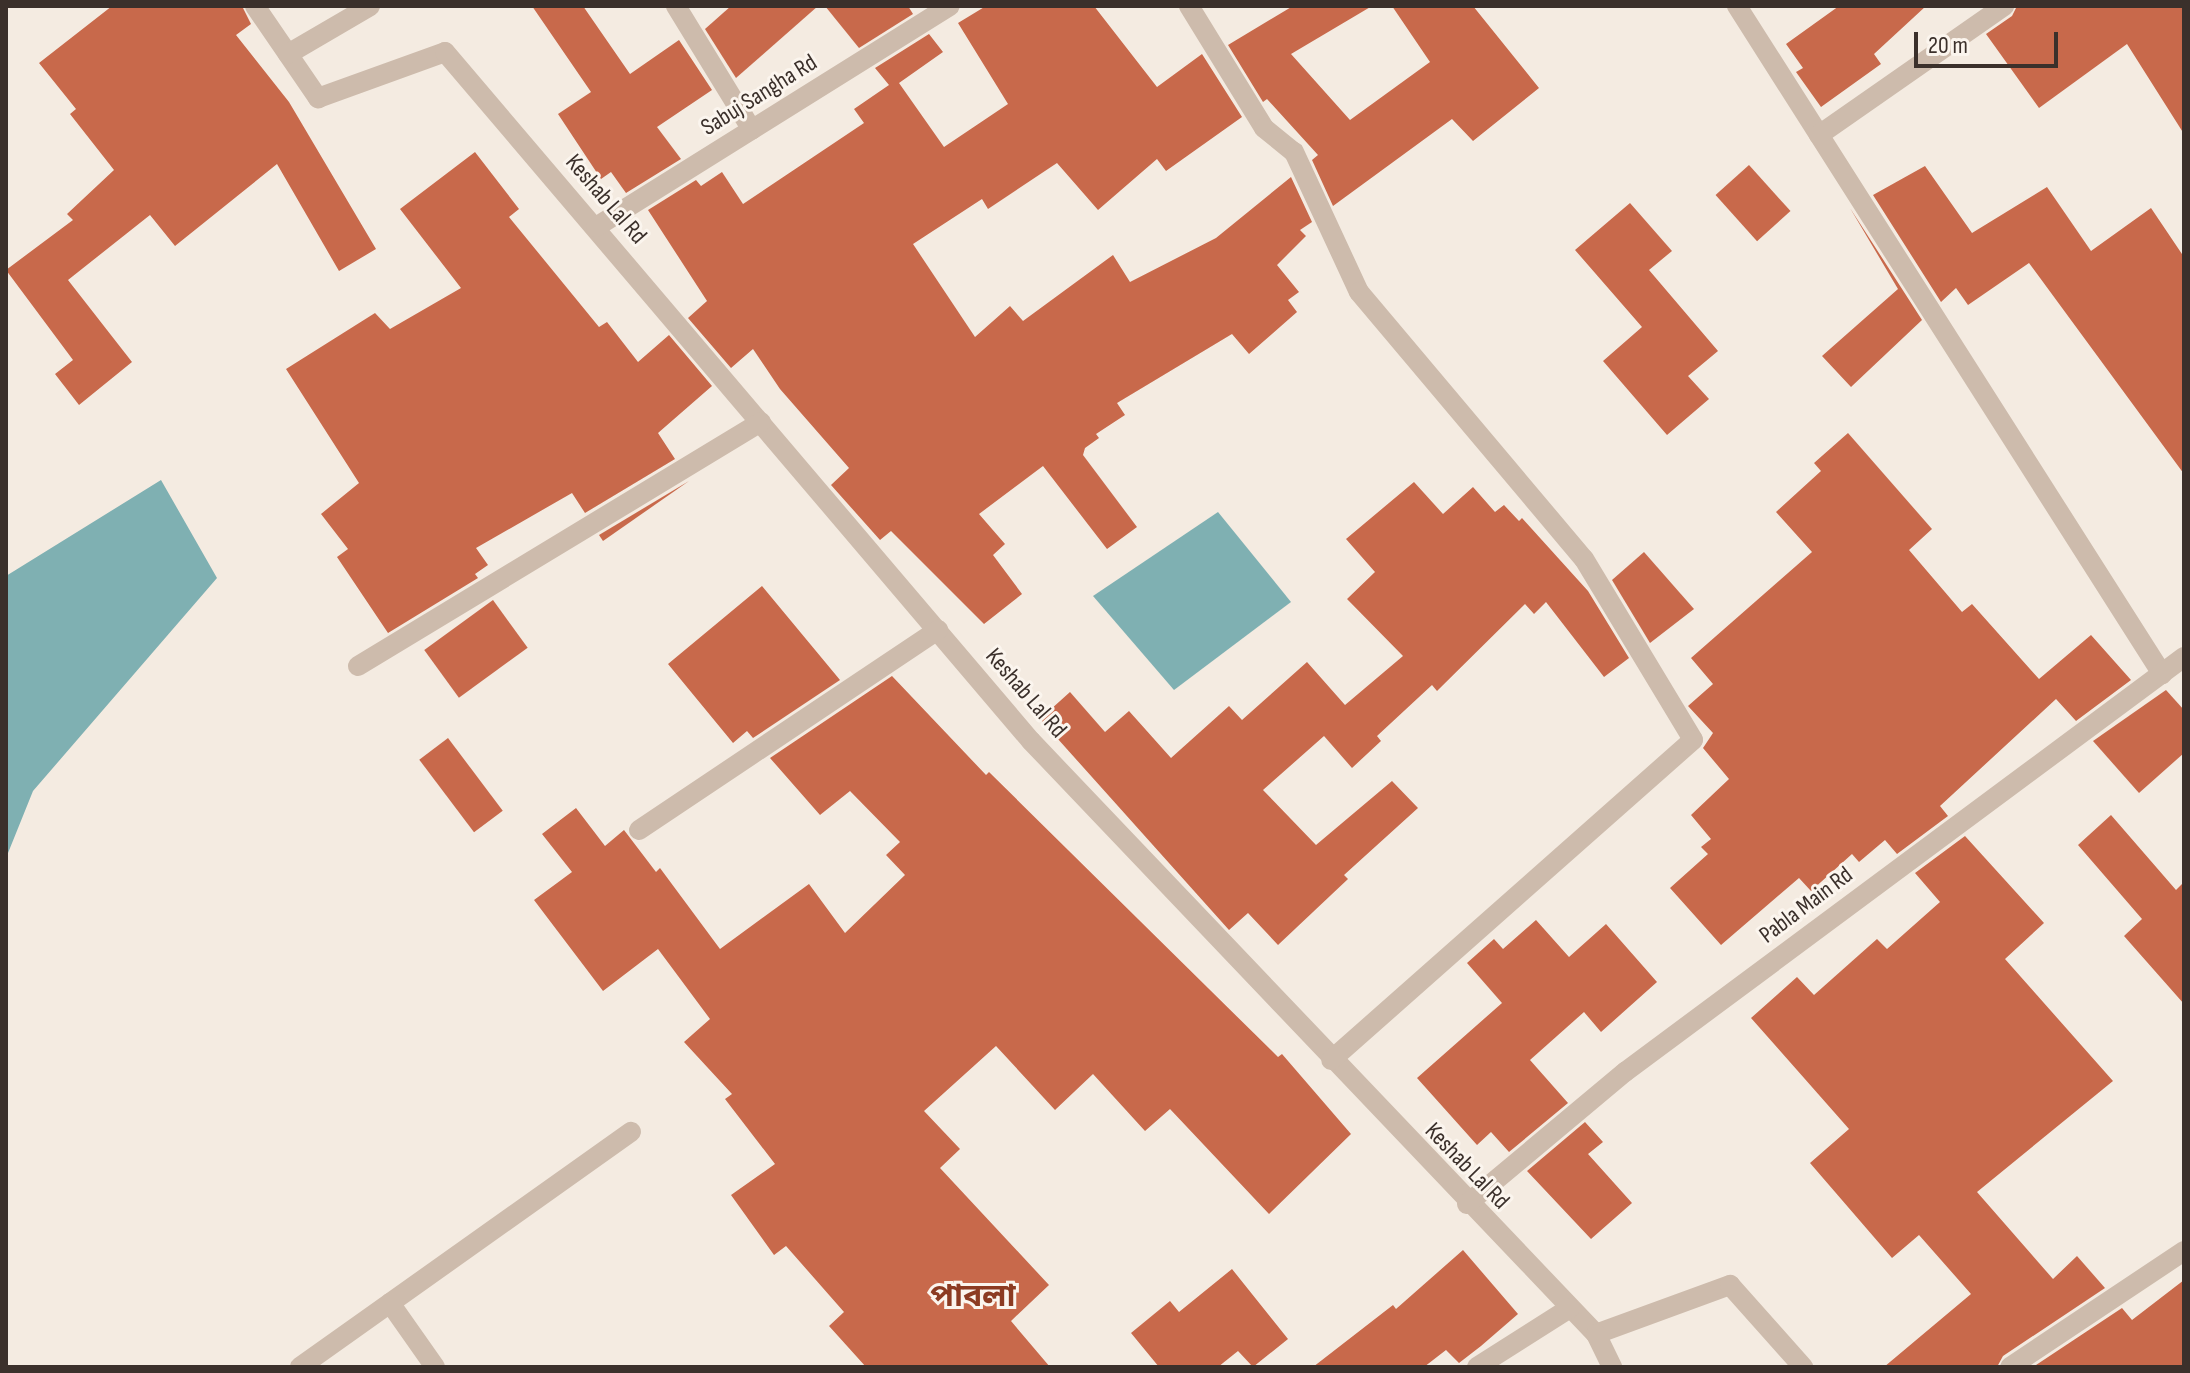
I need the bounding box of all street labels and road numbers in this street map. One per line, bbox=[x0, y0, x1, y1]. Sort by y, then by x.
street label: Sabuj Sangha Rd bbox=[696, 48, 822, 142]
street label: Keshab Lal Rd bbox=[559, 148, 653, 250]
street label: Keshab Lal Rd bbox=[979, 642, 1073, 744]
street label: Pabla Main Rd bbox=[1754, 861, 1858, 949]
street label: Keshab Lal Rd bbox=[1419, 1117, 1515, 1215]

